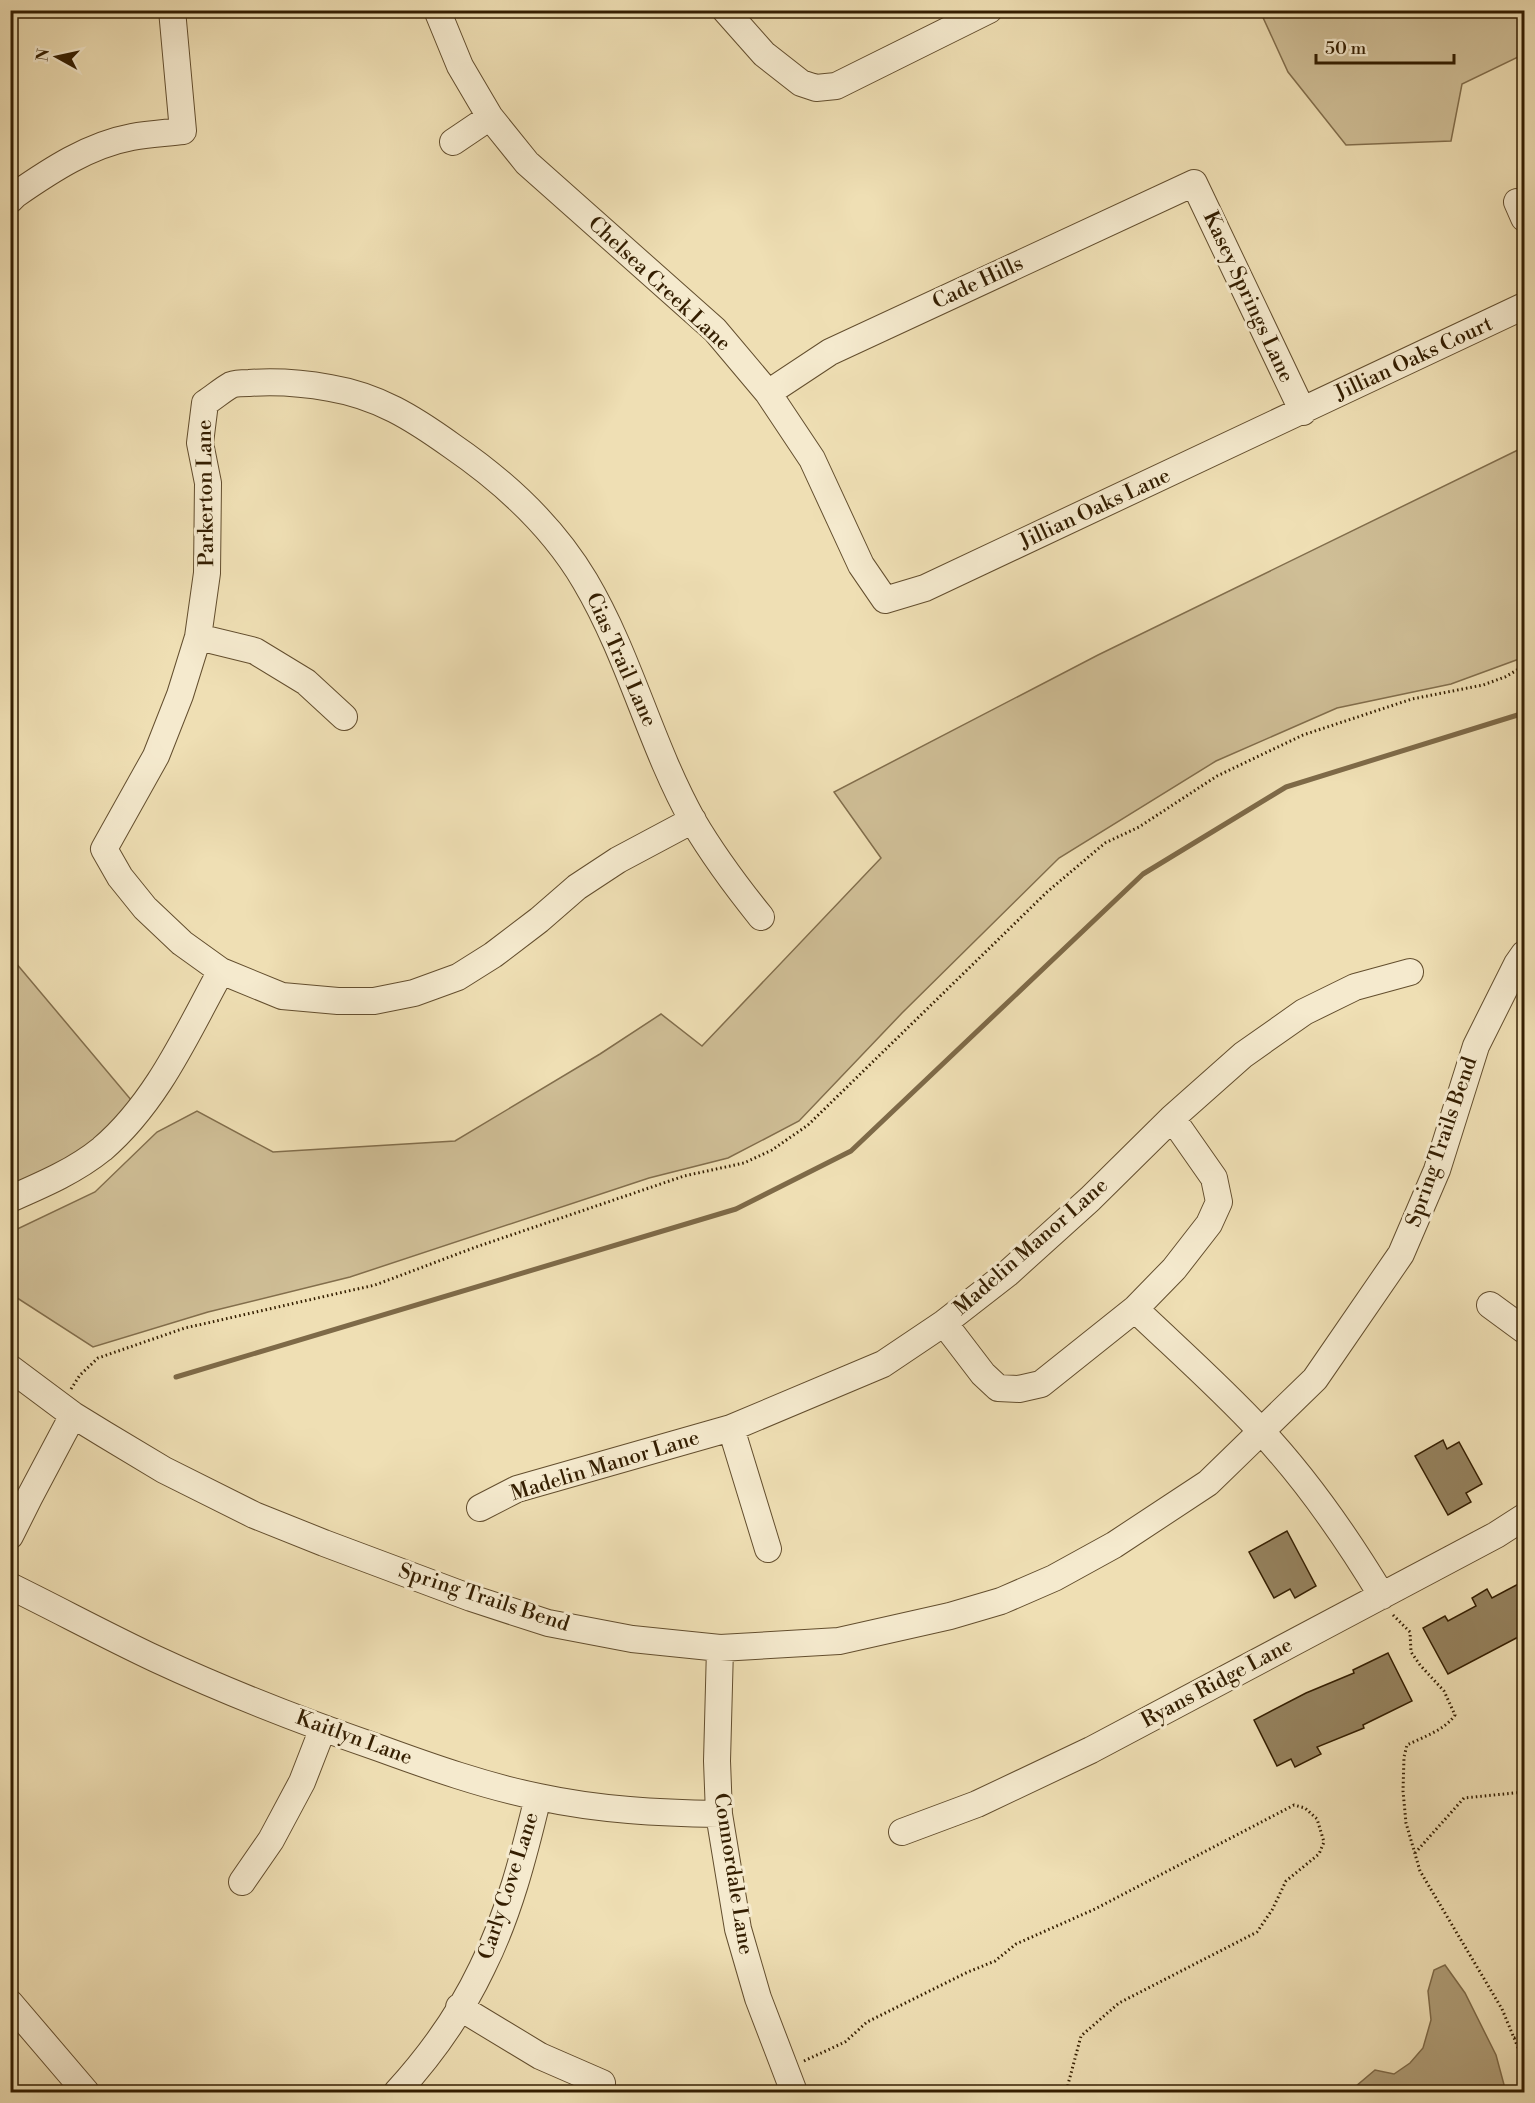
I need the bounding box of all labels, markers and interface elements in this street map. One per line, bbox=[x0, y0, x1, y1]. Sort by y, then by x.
north arrow bbox=[27, 27, 87, 87]
scale bar bbox=[1316, 27, 1454, 65]
text: 50 m bbox=[1325, 37, 1367, 60]
text: N bbox=[32, 47, 54, 63]
street label: Kasey Springs Lane bbox=[1197, 207, 1299, 387]
street label: Chelsea Creek Lane bbox=[582, 211, 736, 357]
street label: Cade Hills bbox=[928, 251, 1028, 315]
street label: Jillian Oaks Court bbox=[1330, 311, 1498, 407]
street label: Parkerton Lane bbox=[192, 419, 220, 567]
street label: Jillian Oaks Lane bbox=[1015, 463, 1175, 556]
street label: Cias Trail Lane bbox=[580, 589, 662, 731]
street label: Spring Trails Bend bbox=[1401, 1053, 1483, 1231]
street label: Madelin Manor Lane bbox=[948, 1173, 1114, 1321]
street label: Madelin Manor Lane bbox=[507, 1425, 703, 1507]
street label: Spring Trails Bend bbox=[395, 1558, 573, 1638]
street label: Ryans Ridge Lane bbox=[1137, 1632, 1297, 1734]
street label: Kaitlyn Lane bbox=[292, 1705, 416, 1771]
street label: Connordale Lane bbox=[707, 1791, 759, 1957]
street label: Carly Cove Lane bbox=[473, 1809, 545, 1963]

